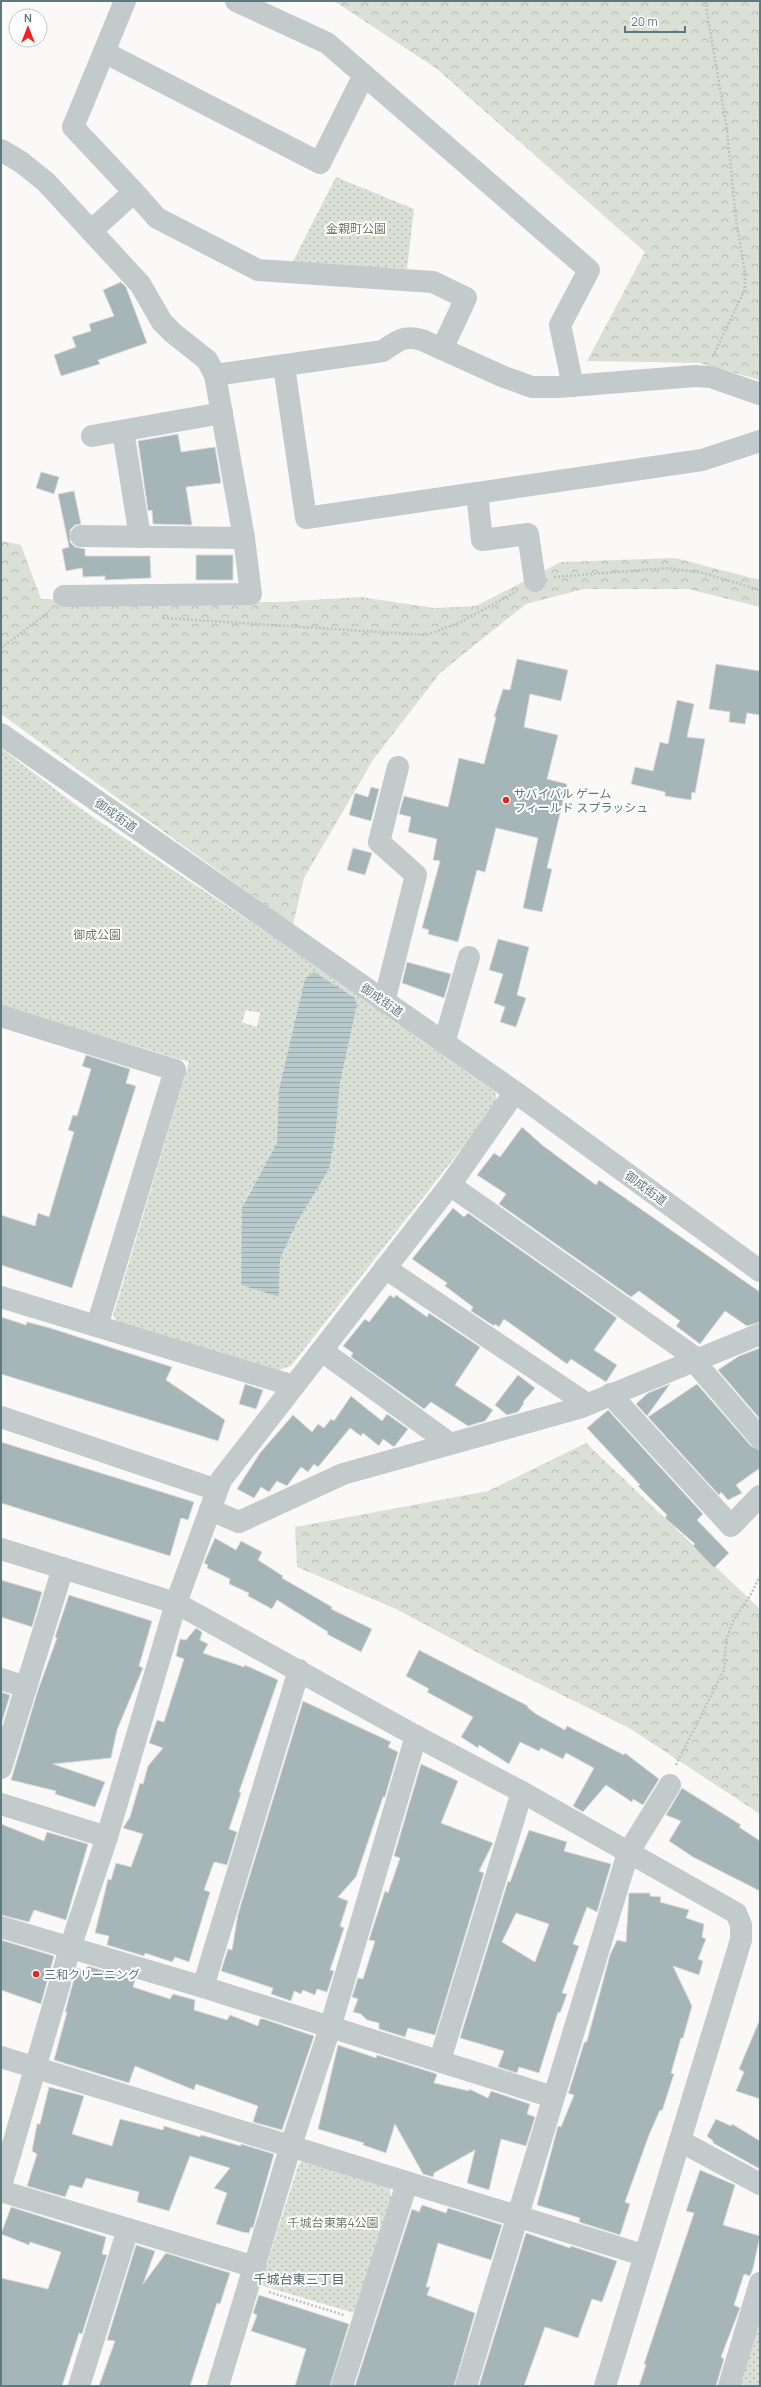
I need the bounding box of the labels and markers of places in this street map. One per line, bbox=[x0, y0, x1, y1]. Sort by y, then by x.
place label: サバイバル ゲーム フィールド スプラッシュ bbox=[514, 785, 648, 816]
marker: サバイバル ゲーム フィールド スプラッシュ bbox=[501, 795, 511, 805]
place label: 三和クリーニング bbox=[44, 1966, 140, 1983]
marker: 三和クリーニング bbox=[31, 1969, 41, 1979]

